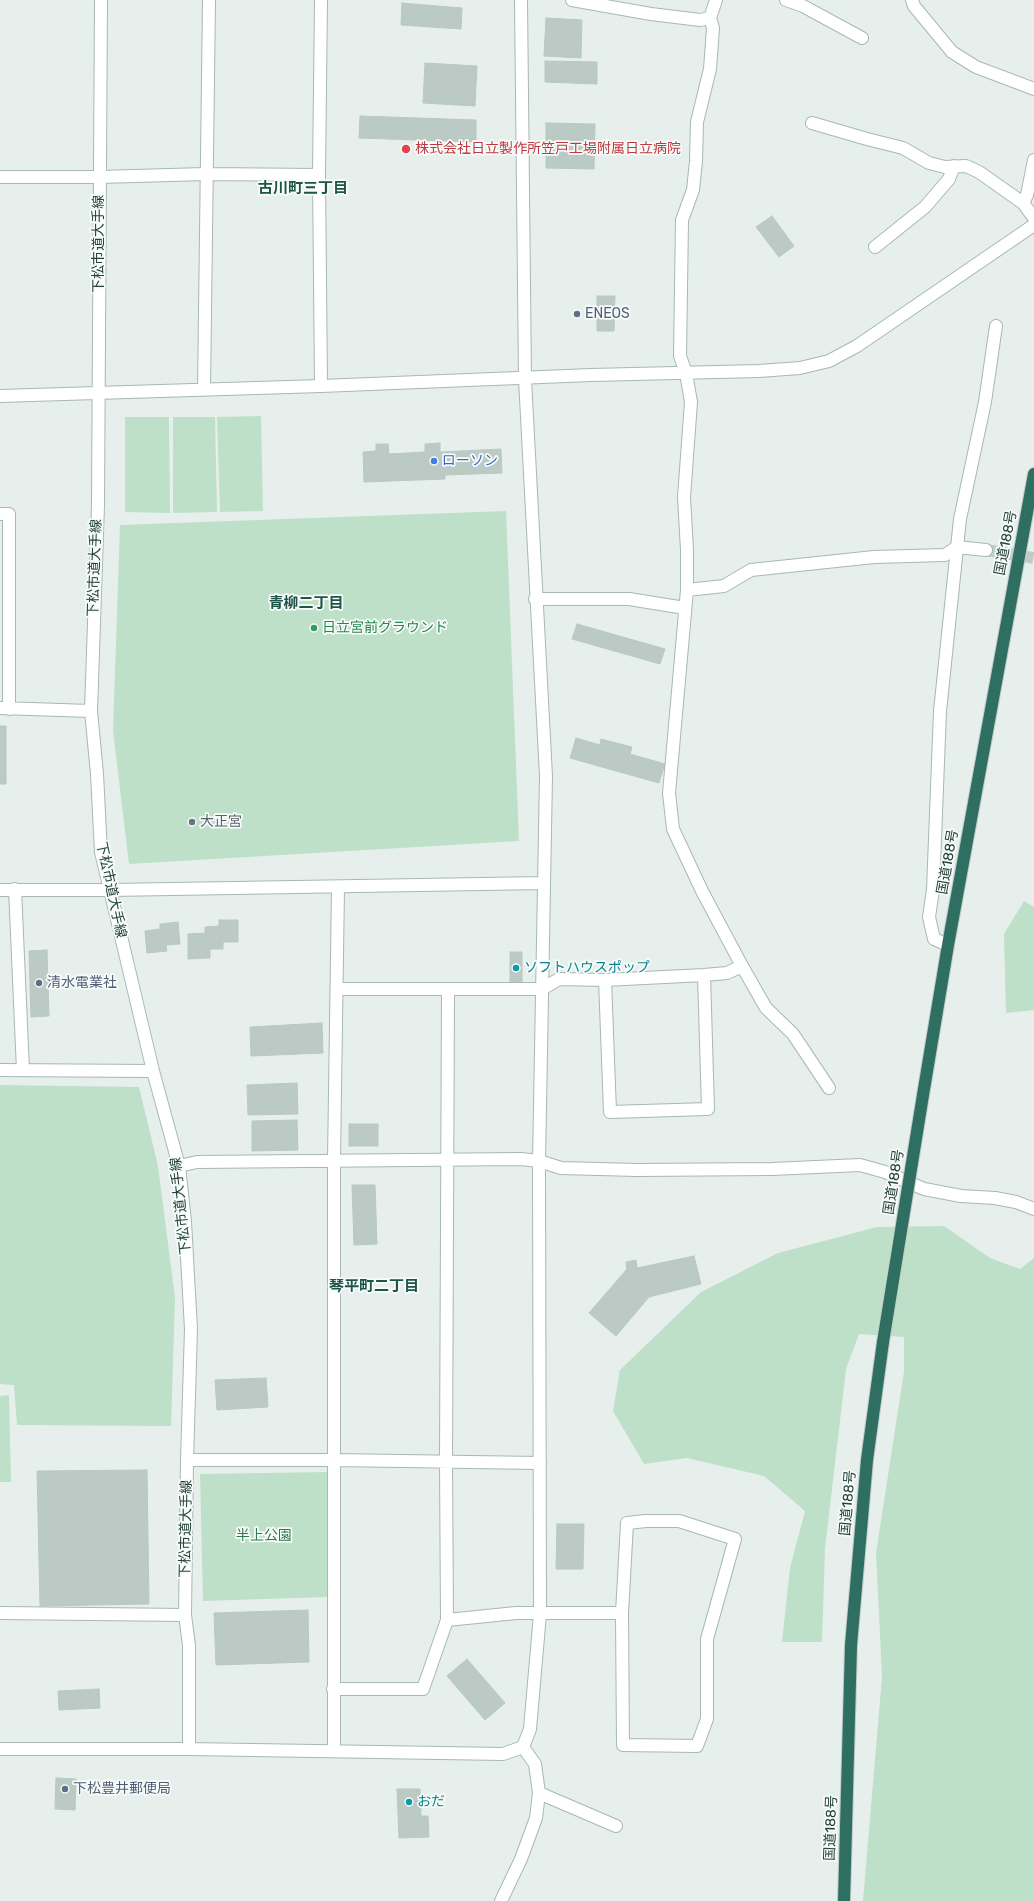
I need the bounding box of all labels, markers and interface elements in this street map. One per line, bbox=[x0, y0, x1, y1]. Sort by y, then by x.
place label: 株式会社日立製作所笠戸工場附属日立病院 bbox=[415, 141, 681, 157]
marker: 株式会社日立製作所笠戸工場附属日立病院 bbox=[400, 143, 412, 155]
district label: 古川町三丁目 bbox=[258, 180, 348, 198]
street label: 下松市道大手線 bbox=[91, 195, 107, 293]
place label: ENEOS bbox=[585, 306, 630, 322]
marker: ENEOS bbox=[572, 309, 582, 319]
place label: ローソン bbox=[442, 453, 498, 469]
marker: ローソン bbox=[429, 456, 439, 466]
street label: 国道188号 bbox=[991, 509, 1021, 577]
street label: 下松市道大手線 bbox=[85, 519, 105, 617]
district label: 青柳二丁目 bbox=[269, 595, 343, 613]
place label: 日立宮前グラウンド bbox=[322, 620, 448, 636]
marker: 日立宮前グラウンド bbox=[309, 623, 319, 633]
place label: 大正宮 bbox=[200, 814, 242, 830]
marker: 大正宮 bbox=[187, 817, 197, 827]
street label: 国道188号 bbox=[934, 828, 962, 896]
street label: 下松市道大手線 bbox=[93, 840, 129, 940]
place label: ソフトハウスポップ bbox=[524, 960, 650, 976]
marker: ソフトハウスポップ bbox=[511, 963, 521, 973]
place label: 清水電業社 bbox=[47, 975, 117, 991]
marker: 清水電業社 bbox=[34, 978, 44, 988]
street label: 国道188号 bbox=[881, 1148, 907, 1216]
street label: 下松市道大手線 bbox=[168, 1156, 194, 1256]
district label: 琴平町二丁目 bbox=[329, 1278, 419, 1296]
street label: 国道188号 bbox=[837, 1469, 859, 1537]
street label: 下松市道大手線 bbox=[177, 1480, 195, 1578]
park label: 半上公園 bbox=[236, 1528, 292, 1544]
place label: 下松豊井郵便局 bbox=[73, 1781, 171, 1797]
marker: 下松豊井郵便局 bbox=[60, 1784, 70, 1794]
place label: おだ bbox=[417, 1794, 445, 1810]
street label: 国道188号 bbox=[821, 1795, 841, 1861]
marker: おだ bbox=[404, 1797, 414, 1807]

